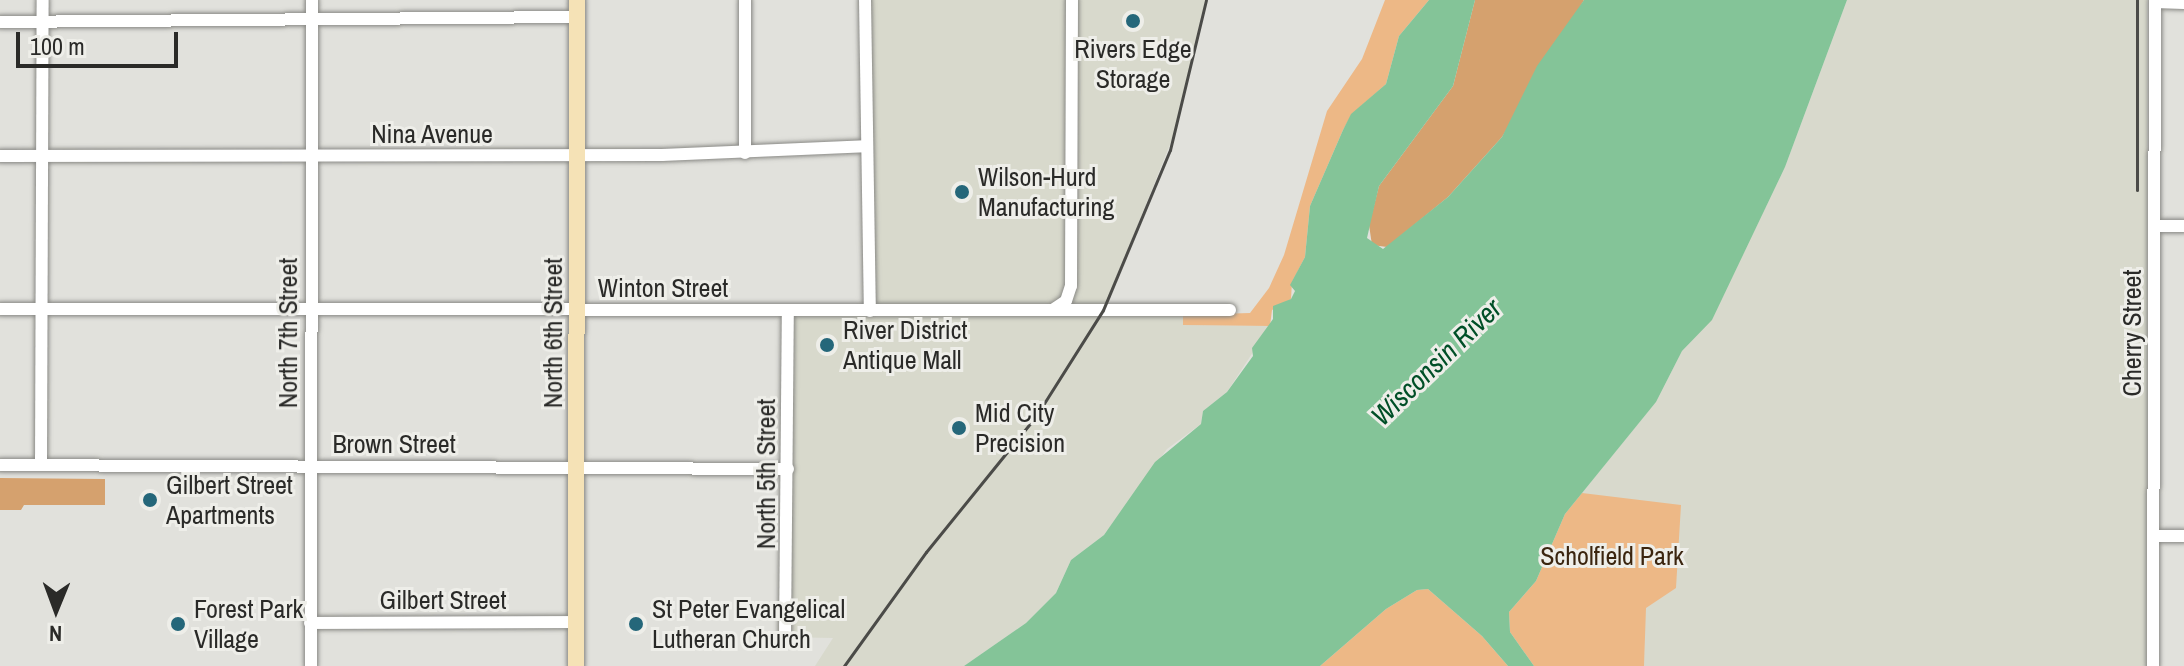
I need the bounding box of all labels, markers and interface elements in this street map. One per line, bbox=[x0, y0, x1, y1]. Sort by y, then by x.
marker: Rivers Edge Storage bbox=[1124, 12, 1142, 30]
scale bar bbox=[20, 16, 182, 66]
text: 100 m bbox=[30, 30, 85, 62]
place label: Rivers Edge Storage bbox=[1074, 33, 1192, 94]
street label: Nina Avenue bbox=[371, 118, 493, 150]
place label: Wilson-Hurd Manufacturing bbox=[978, 161, 1114, 222]
marker: Wilson-Hurd Manufacturing bbox=[953, 183, 971, 201]
street label: North 7th Street bbox=[272, 258, 304, 408]
street label: North 6th Street bbox=[537, 258, 569, 408]
street label: Cherry Street bbox=[2116, 270, 2148, 396]
street label: Winton Street bbox=[598, 272, 728, 304]
water label: Wisconsin River bbox=[1364, 292, 1508, 432]
place label: River District Antique Mall bbox=[843, 314, 967, 376]
marker: River District Antique Mall bbox=[818, 336, 836, 354]
place label: Mid City Precision bbox=[975, 397, 1065, 458]
street label: North 5th Street bbox=[750, 399, 782, 549]
marker: Mid City Precision bbox=[950, 419, 968, 437]
street label: Brown Street bbox=[332, 428, 456, 460]
place label: Gilbert Street Apartments bbox=[166, 469, 293, 530]
marker: Gilbert Street Apartments bbox=[141, 491, 159, 509]
park label: Scholfield Park bbox=[1540, 540, 1684, 572]
north arrow bbox=[16, 570, 96, 650]
street label: Gilbert Street bbox=[380, 584, 506, 616]
place label: Forest Park Village bbox=[194, 593, 303, 654]
place label: St Peter Evangelical Lutheran Church bbox=[652, 593, 845, 654]
marker: Forest Park Village bbox=[169, 615, 187, 633]
marker: St Peter Evangelical Lutheran Church bbox=[627, 615, 645, 633]
text: N bbox=[49, 619, 62, 649]

